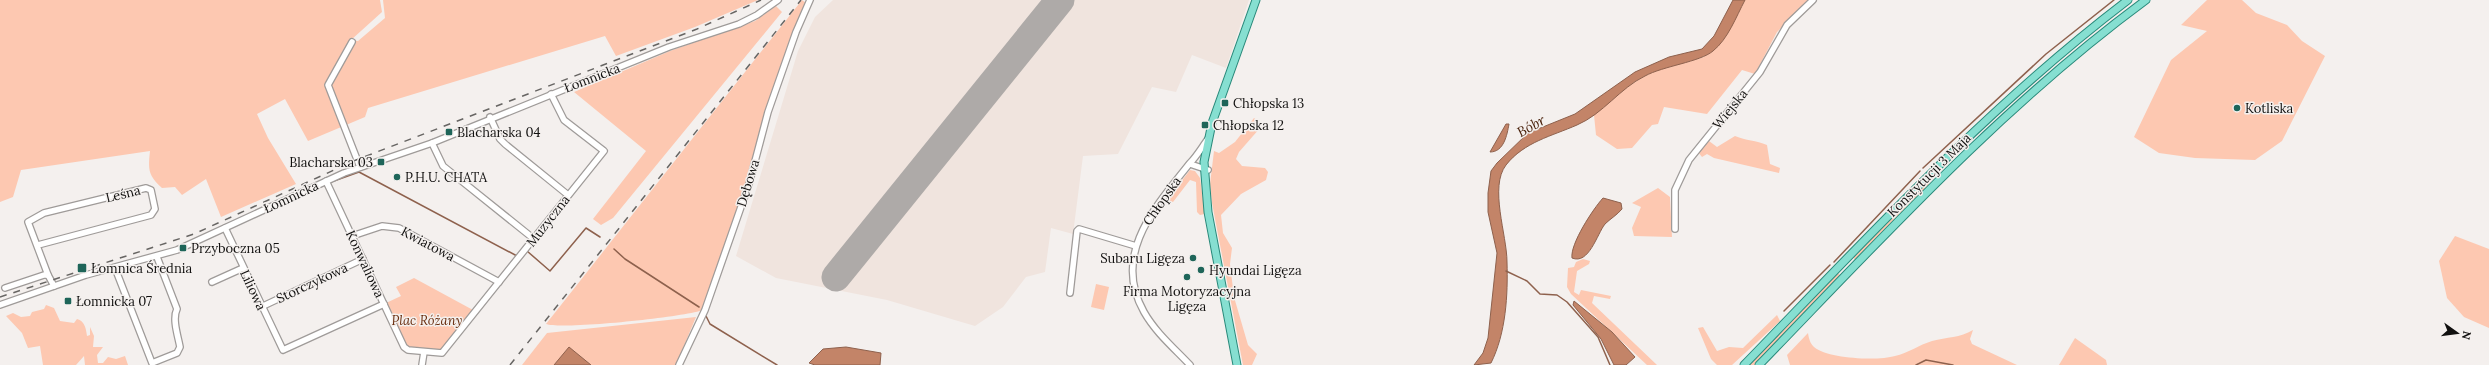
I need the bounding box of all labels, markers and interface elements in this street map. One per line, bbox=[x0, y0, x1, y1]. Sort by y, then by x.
street label: Łomnicka bbox=[561, 59, 623, 96]
street label: Wiejska bbox=[1709, 85, 1751, 132]
place label: Chłopska 13 bbox=[1233, 95, 1304, 112]
marker: Chłopska 13 bbox=[1220, 98, 1230, 108]
place label: Kotliska bbox=[2245, 100, 2294, 117]
marker: Kotliska bbox=[2232, 103, 2242, 113]
water label: Bóbr bbox=[1514, 111, 1549, 141]
place label: Chłopska 12 bbox=[1213, 117, 1284, 134]
marker: Chłopska 12 bbox=[1200, 120, 1210, 130]
place label: Blacharska 04 bbox=[457, 124, 541, 141]
marker: Blacharska 04 bbox=[444, 127, 454, 137]
street label: Konstytucji 3 Maja bbox=[1883, 129, 1975, 221]
place label: Blacharska 03 bbox=[289, 154, 373, 171]
marker: Blacharska 03 bbox=[376, 157, 386, 167]
street label: Dębowa bbox=[733, 157, 763, 209]
place label: P.H.U. CHATA bbox=[405, 169, 488, 186]
marker: P.H.U. CHATA bbox=[392, 172, 402, 182]
street label: Chłopska bbox=[1139, 173, 1185, 229]
street label: Łomnicka bbox=[261, 177, 322, 217]
street label: Leśna bbox=[104, 181, 142, 207]
street label: Muzyczna bbox=[522, 191, 574, 250]
street label: Kwiatowa bbox=[398, 223, 458, 265]
street label: Konwaliowa bbox=[342, 228, 388, 301]
place label: Przyboczna 05 bbox=[191, 240, 280, 257]
marker: Przyboczna 05 bbox=[178, 243, 188, 253]
place label: Subaru Ligęza bbox=[1100, 250, 1185, 267]
marker: Subaru Ligęza bbox=[1188, 253, 1198, 263]
street label: Storczykowa bbox=[273, 259, 351, 307]
place label: Łomnica Średnia bbox=[91, 260, 192, 277]
marker: Łomnica Średnia bbox=[76, 262, 88, 274]
place label: Hyundai Ligęza bbox=[1209, 262, 1302, 279]
marker: Hyundai Ligęza bbox=[1196, 265, 1206, 275]
street label: Liliowa bbox=[236, 267, 270, 313]
marker: Firma Motoryzacyjna Ligęza bbox=[1182, 272, 1192, 282]
place label: Firma Motoryzacyjna Ligęza bbox=[1123, 283, 1251, 315]
place label: Łomnicka 07 bbox=[76, 293, 152, 310]
marker: Łomnicka 07 bbox=[63, 296, 73, 306]
park label: Plac Różany bbox=[392, 312, 463, 329]
north arrow bbox=[2437, 313, 2477, 353]
text: N bbox=[2459, 330, 2475, 342]

